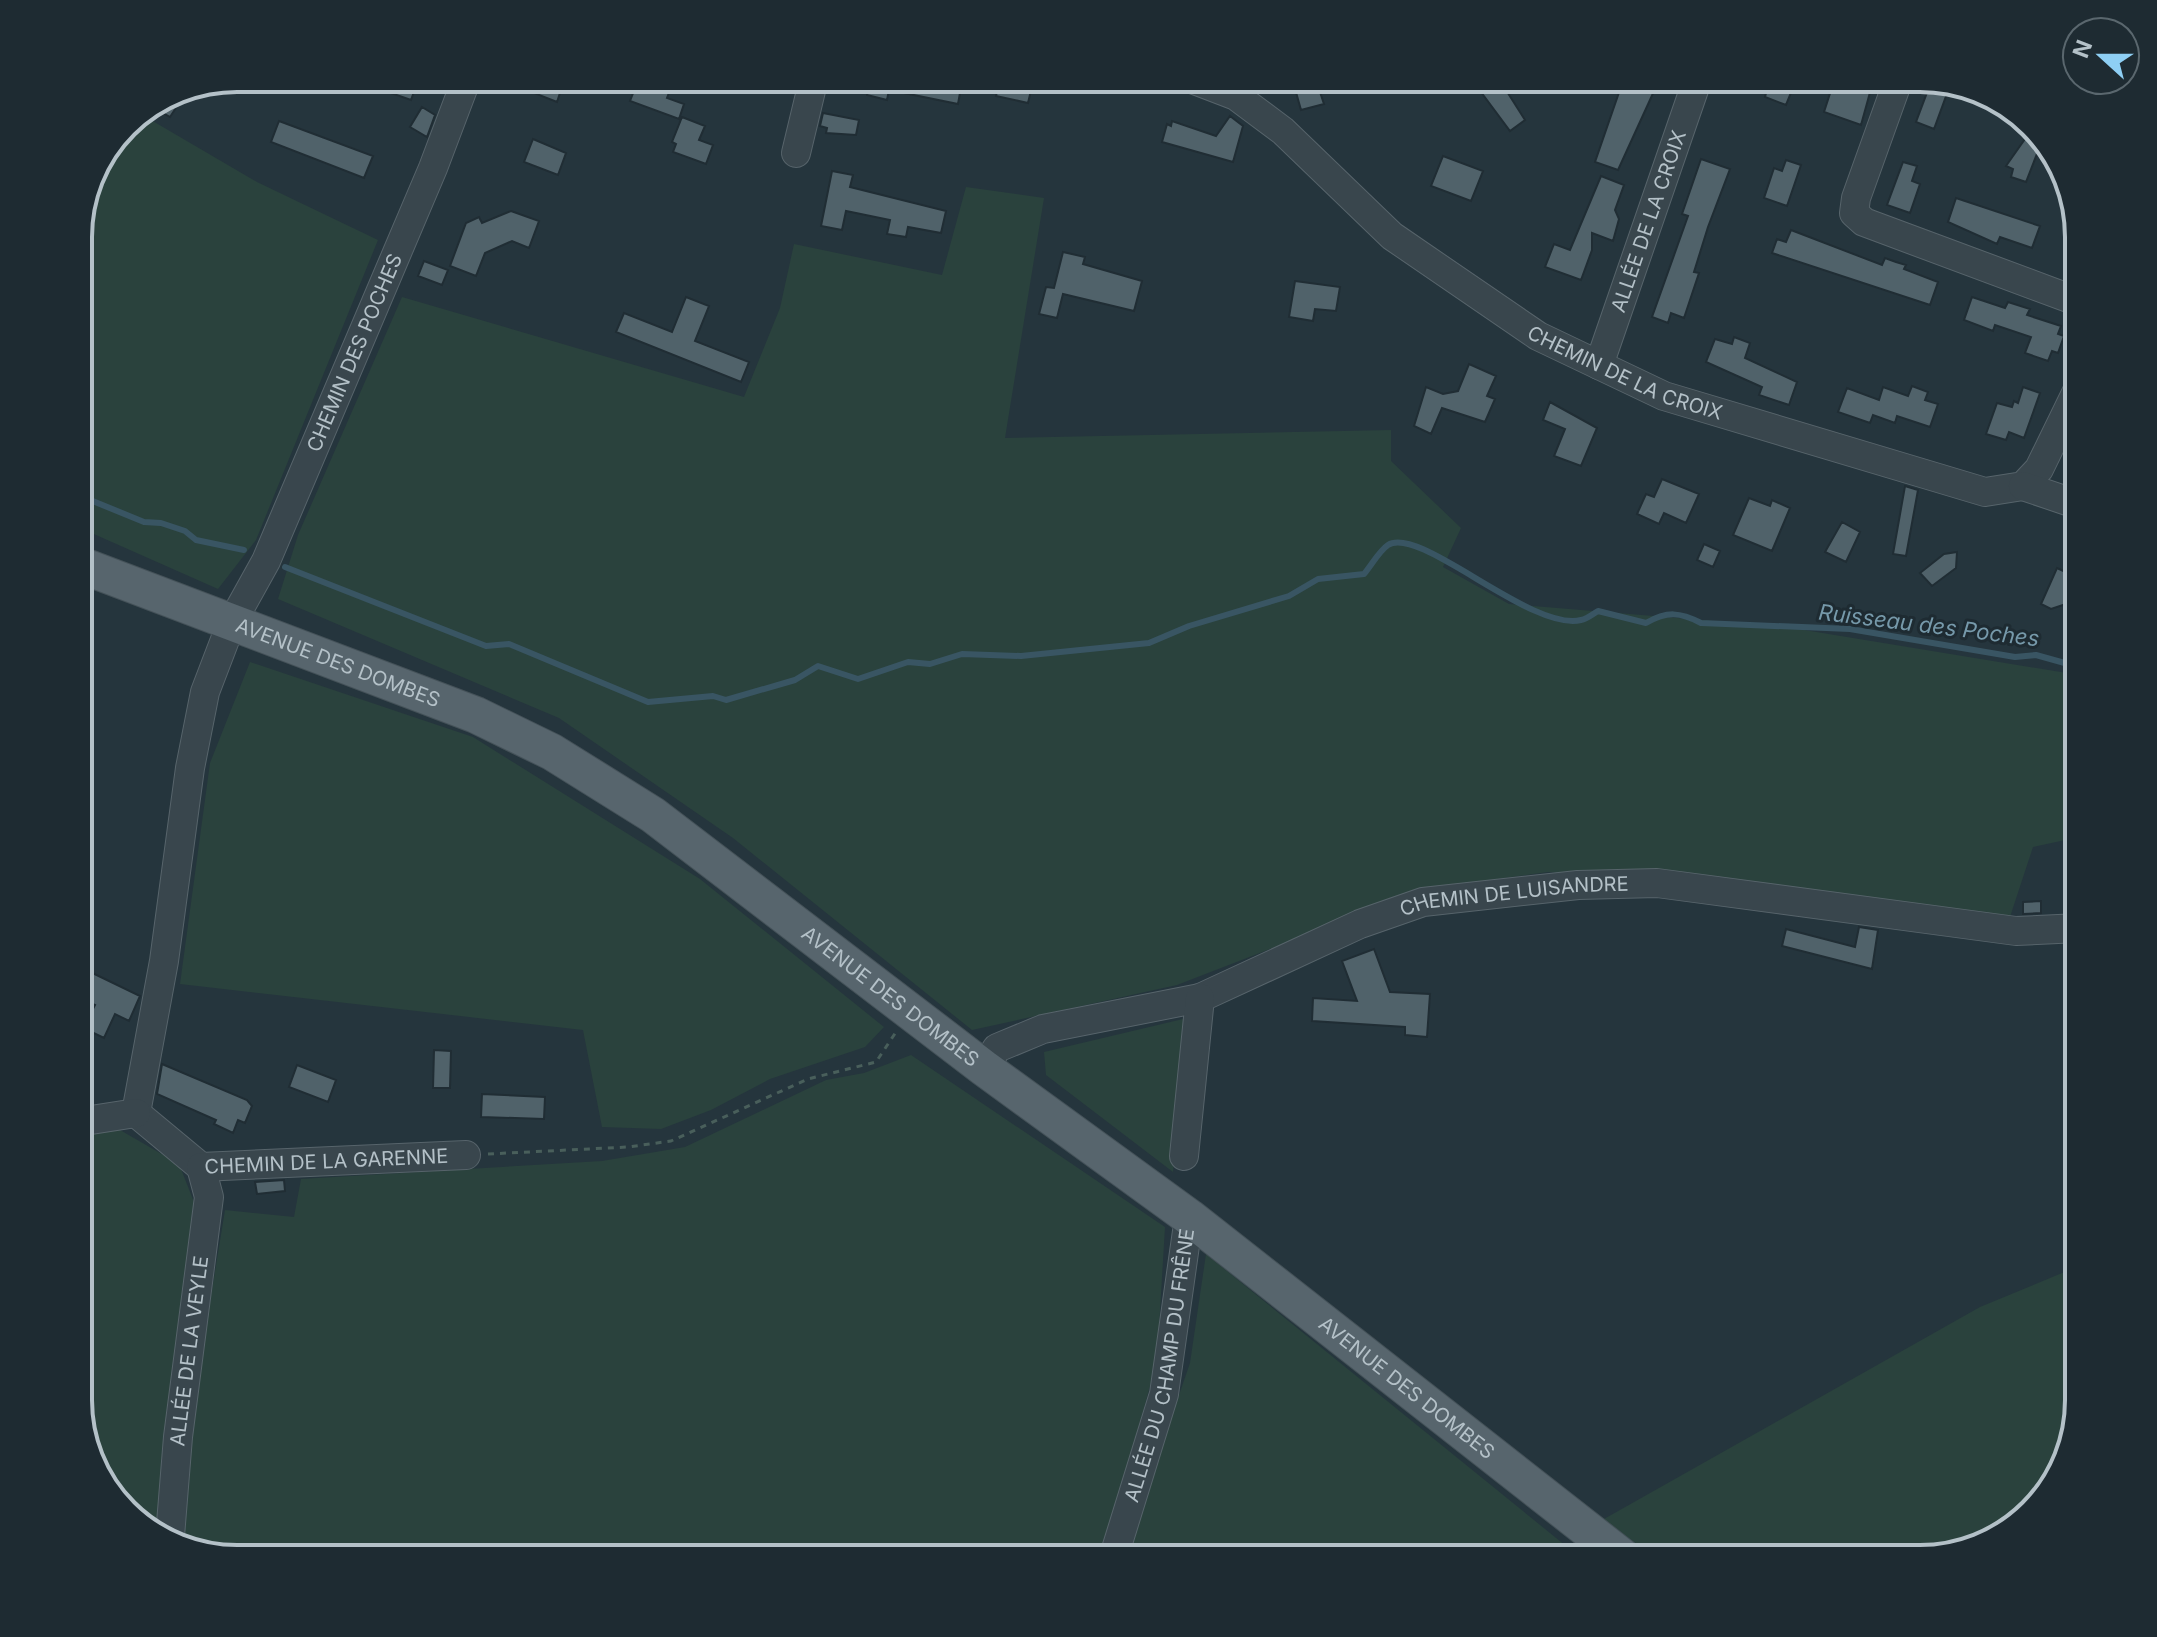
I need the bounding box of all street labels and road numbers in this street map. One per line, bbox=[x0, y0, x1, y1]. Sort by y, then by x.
street label: ALLÉE DE LA CROIX bbox=[1606, 127, 1691, 315]
street label: CHEMIN DES POCHES bbox=[302, 250, 407, 455]
street label: CHEMIN DE LA CROIX bbox=[1523, 320, 1726, 425]
street label: AVENUE DES DOMBES bbox=[232, 613, 443, 712]
street label: CHEMIN DE LUISANDRE bbox=[1396, 872, 1629, 921]
street label: AVENUE DES DOMBES bbox=[797, 921, 984, 1072]
street label: CHEMIN DE LA GARENNE bbox=[204, 1144, 449, 1179]
street label: ALLÉE DU CHAMP DU FRÊNE bbox=[1119, 1227, 1199, 1505]
street label: ALLÉE DE LA VEYLE bbox=[165, 1254, 213, 1447]
street label: AVENUE DES DOMBES bbox=[1314, 1311, 1499, 1464]

